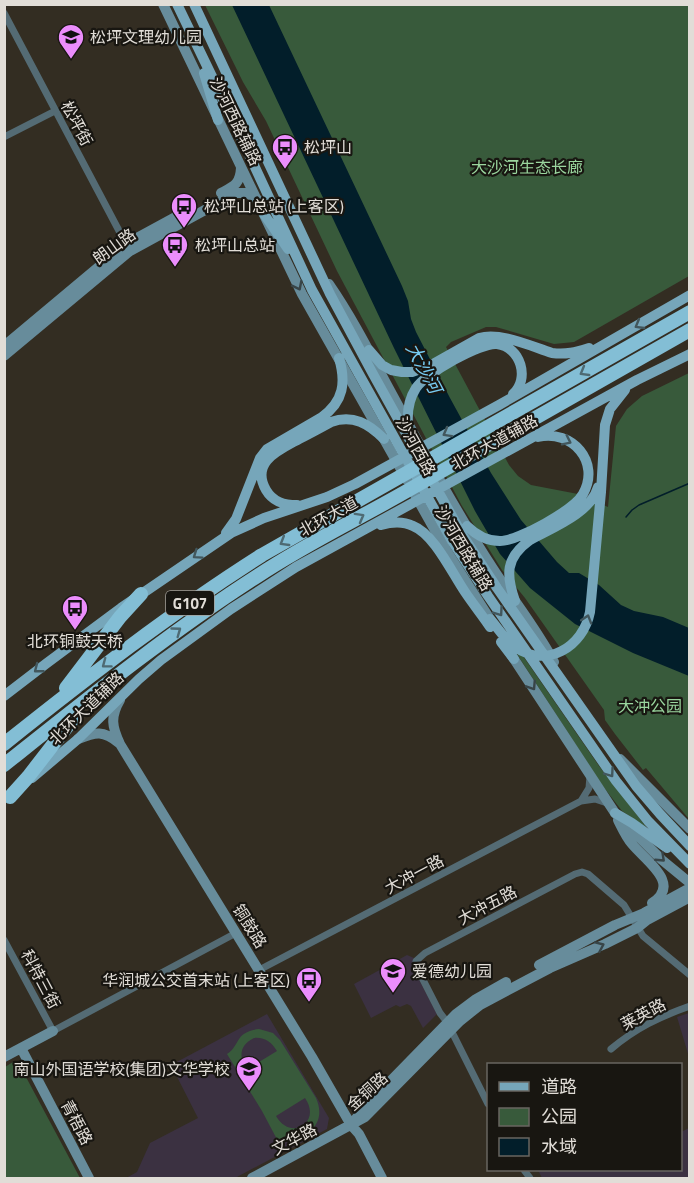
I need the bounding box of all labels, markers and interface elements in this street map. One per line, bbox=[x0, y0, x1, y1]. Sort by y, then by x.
school or university icon: 松坪文理幼儿园 bbox=[56, 22, 86, 60]
place label: 松坪文理幼儿园 bbox=[90, 25, 202, 49]
street label: 沙河西路辅路 bbox=[204, 73, 268, 169]
street label: 松坪街 bbox=[55, 96, 99, 150]
bus stop icon: 松坪山 bbox=[270, 132, 300, 170]
place label: 松坪山 bbox=[304, 135, 352, 159]
park label: 大沙河生态长廊 bbox=[471, 155, 583, 179]
bus stop icon: 松坪山总站 (上客区) bbox=[169, 191, 199, 229]
place label: 松坪山总站 (上客区) bbox=[204, 194, 344, 218]
street label: 朗山路 bbox=[88, 222, 140, 270]
bus stop icon: 松坪山总站 bbox=[160, 230, 190, 268]
place label: 松坪山总站 bbox=[195, 233, 275, 257]
one-way arrow bbox=[291, 280, 303, 291]
one-way arrow bbox=[635, 318, 645, 329]
water label: 大沙河 bbox=[399, 338, 450, 401]
one-way arrow bbox=[580, 365, 590, 376]
street label: 北环大道辅路 bbox=[446, 408, 542, 476]
street label: 沙河西路 bbox=[390, 412, 442, 480]
one-way arrow bbox=[443, 426, 454, 437]
one-way arrow bbox=[560, 433, 571, 445]
street label: 北环大道 bbox=[294, 490, 362, 542]
street label: 沙河西路辅路 bbox=[429, 501, 499, 595]
one-way arrow bbox=[354, 513, 365, 524]
one-way arrow bbox=[280, 535, 290, 547]
one-way arrow bbox=[192, 548, 203, 559]
road number: G107 bbox=[166, 591, 214, 615]
bus stop icon: 北环铜鼓天桥 bbox=[60, 593, 90, 631]
one-way arrow bbox=[492, 606, 503, 617]
one-way arrow bbox=[580, 614, 592, 625]
one-way arrow bbox=[171, 627, 182, 638]
place label: 北环铜鼓天桥 bbox=[27, 629, 123, 653]
one-way arrow bbox=[101, 657, 112, 668]
one-way arrow bbox=[34, 662, 45, 673]
street label: 北环大道辅路 bbox=[43, 666, 129, 750]
one-way arrow bbox=[525, 679, 536, 690]
park label: 大冲公园 bbox=[618, 694, 682, 718]
one-way arrow bbox=[603, 766, 614, 777]
street label: 大冲一路 bbox=[380, 848, 448, 900]
one-way arrow bbox=[654, 851, 665, 862]
street label: 大冲五路 bbox=[453, 879, 521, 931]
street label: 铜鼓路 bbox=[227, 899, 273, 953]
one-way arrow bbox=[593, 941, 604, 953]
street label: 科特三街 bbox=[15, 945, 67, 1013]
school or university icon: 爱德幼儿园 bbox=[378, 956, 408, 994]
place label: 爱德幼儿园 bbox=[412, 959, 492, 983]
bus stop icon: 华润城公交首末站 (上客区) bbox=[294, 965, 324, 1003]
place label: 华润城公交首末站 (上客区) bbox=[102, 968, 290, 992]
street label: 莱英路 bbox=[616, 992, 670, 1036]
school or university icon: 南山外国语学校(集团)文华学校 bbox=[234, 1054, 264, 1092]
place label: 南山外国语学校(集团)文华学校 bbox=[14, 1057, 230, 1081]
legend bbox=[487, 1063, 682, 1171]
street label: 金铜路 bbox=[341, 1066, 393, 1116]
text: 道路 bbox=[541, 1073, 577, 1100]
street label: 青梧路 bbox=[55, 1095, 99, 1149]
text: 公园 bbox=[541, 1103, 577, 1130]
street label: 文华路 bbox=[267, 1117, 321, 1161]
text: 水域 bbox=[541, 1133, 577, 1160]

